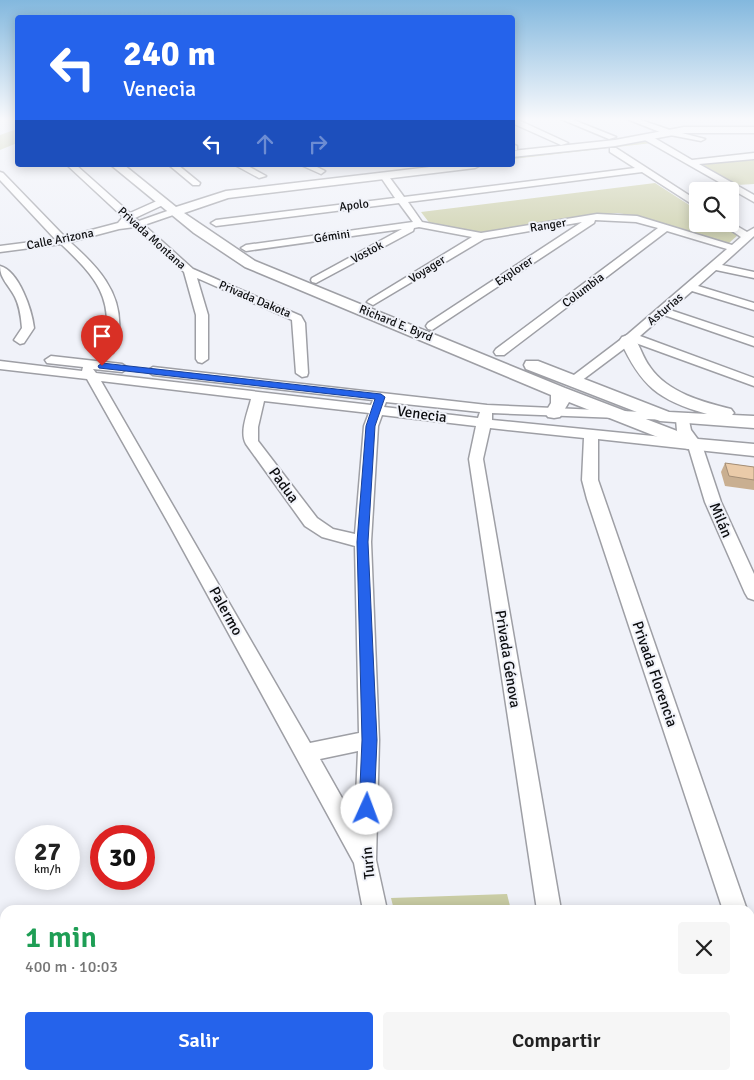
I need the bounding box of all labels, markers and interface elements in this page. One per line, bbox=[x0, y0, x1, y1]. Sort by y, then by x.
text: 240 m bbox=[123, 32, 216, 75]
icon: left bbox=[40, 35, 105, 100]
text: Venecia bbox=[123, 75, 196, 102]
icon: left bbox=[198, 130, 226, 158]
icon: ahead bbox=[251, 130, 279, 158]
icon: right bbox=[304, 130, 332, 158]
map controls bbox=[689, 182, 739, 232]
button: search bbox=[689, 182, 739, 232]
street label: Apolo bbox=[338, 196, 370, 215]
street label: Privada Montana bbox=[115, 204, 189, 273]
street label: Ranger bbox=[529, 215, 568, 236]
street label: Calle Arizona bbox=[25, 226, 95, 253]
street label: Gémini bbox=[313, 227, 351, 246]
street label: Vostok bbox=[349, 238, 386, 267]
street label: Voyager bbox=[406, 252, 449, 287]
street label: Explorer bbox=[492, 253, 537, 290]
street label: Columbia bbox=[559, 270, 607, 311]
street label: Privada Dakota bbox=[216, 278, 293, 321]
street label: Asturias bbox=[644, 290, 686, 329]
street label: Richard E. Byrd bbox=[357, 302, 435, 345]
pin bbox=[81, 315, 123, 366]
icon: arrive bbox=[88, 322, 116, 350]
street label: Venecia bbox=[396, 402, 448, 426]
street label: Padua bbox=[265, 464, 303, 506]
street label: Milán bbox=[706, 500, 736, 540]
street label: Palermo bbox=[205, 584, 247, 639]
street label: Privada Génova bbox=[491, 609, 525, 709]
street label: Privada Florencia bbox=[628, 619, 682, 729]
position arrow bbox=[340, 782, 392, 834]
speed limit sign: 30 bbox=[90, 825, 155, 890]
text: 27 bbox=[34, 836, 61, 867]
street label: Turín bbox=[358, 846, 378, 880]
text: km/h bbox=[34, 862, 61, 877]
text: 1 min bbox=[25, 919, 97, 956]
button: close bbox=[678, 922, 730, 974]
text: 400 m · 10:03 bbox=[25, 957, 118, 977]
button: Salir bbox=[25, 1012, 373, 1070]
button: Compartir bbox=[383, 1012, 730, 1070]

